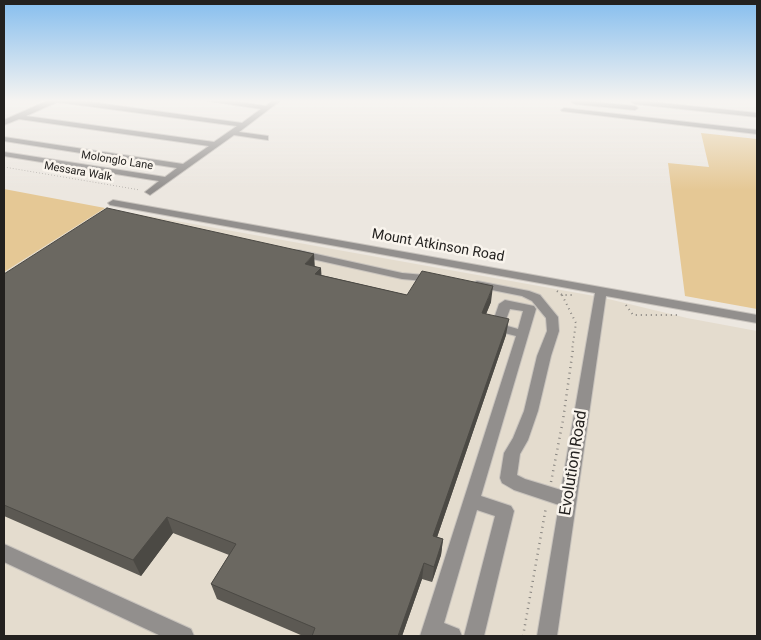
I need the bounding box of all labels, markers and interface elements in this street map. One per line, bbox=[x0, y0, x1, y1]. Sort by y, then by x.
street label: Molonglo Lane bbox=[80, 149, 154, 173]
street label: Messara Walk bbox=[43, 160, 113, 184]
street label: Mount Atkinson Road bbox=[371, 226, 505, 266]
street label: Evolution Road bbox=[556, 409, 592, 517]

